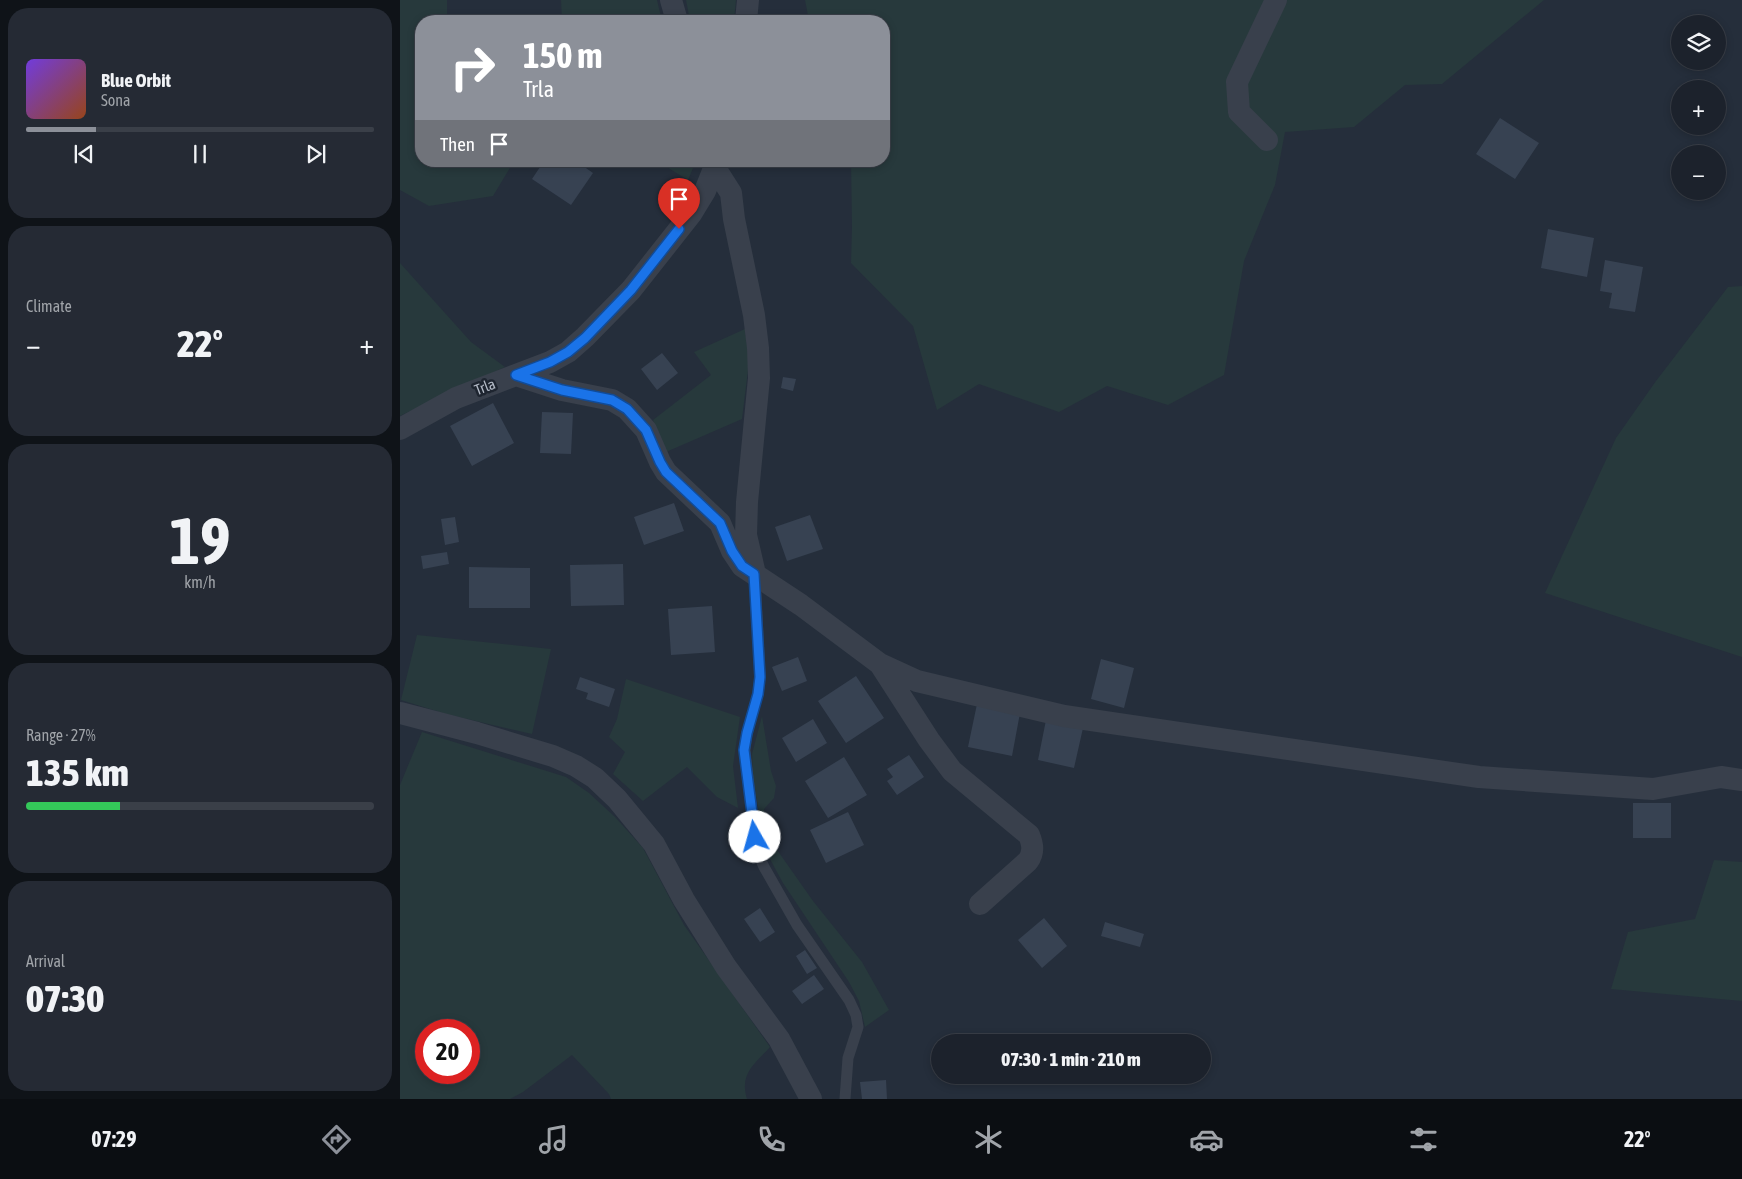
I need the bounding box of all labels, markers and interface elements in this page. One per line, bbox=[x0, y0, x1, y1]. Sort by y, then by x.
map controls bbox=[1671, 15, 1726, 200]
button: layers bbox=[1671, 15, 1726, 70]
icon: right bbox=[440, 35, 505, 100]
text: 150 m bbox=[523, 35, 602, 75]
text: Blue Orbit bbox=[101, 69, 171, 91]
text: Trla bbox=[523, 76, 554, 102]
button: + bbox=[1671, 80, 1726, 135]
text: Sona bbox=[101, 91, 130, 109]
icon: arrive bbox=[485, 130, 513, 158]
text: Then bbox=[440, 133, 475, 155]
icon: previous bbox=[70, 140, 98, 168]
icon: pause bbox=[186, 140, 214, 168]
icon: next bbox=[302, 140, 330, 168]
button: − bbox=[1671, 145, 1726, 200]
pin bbox=[658, 178, 700, 229]
icon: arrive bbox=[665, 185, 693, 213]
text: Climate bbox=[26, 297, 72, 315]
text: 22° bbox=[177, 322, 223, 365]
text: − bbox=[26, 328, 41, 360]
text: + bbox=[359, 328, 374, 360]
street label: Trla bbox=[472, 375, 498, 398]
text: 19 bbox=[169, 503, 231, 578]
text: km/h bbox=[184, 573, 216, 591]
text: Range · 27% bbox=[26, 726, 96, 744]
text: 135 km bbox=[26, 751, 129, 794]
position arrow bbox=[728, 810, 780, 862]
text: Arrival bbox=[26, 952, 65, 970]
text: 07:30 bbox=[26, 977, 104, 1020]
speed limit sign: 20 bbox=[415, 1019, 480, 1084]
text: 07:30 · 1 min · 210 m bbox=[1001, 1048, 1141, 1070]
icon: directions bbox=[319, 1122, 354, 1157]
icon: music bbox=[536, 1122, 571, 1157]
icon: phone bbox=[754, 1122, 789, 1157]
icon: climate bbox=[971, 1122, 1006, 1157]
icon: car bbox=[1189, 1122, 1224, 1157]
icon: filters bbox=[1406, 1122, 1441, 1157]
text: 07:29 bbox=[91, 1126, 137, 1152]
text: 22° bbox=[1624, 1126, 1651, 1152]

